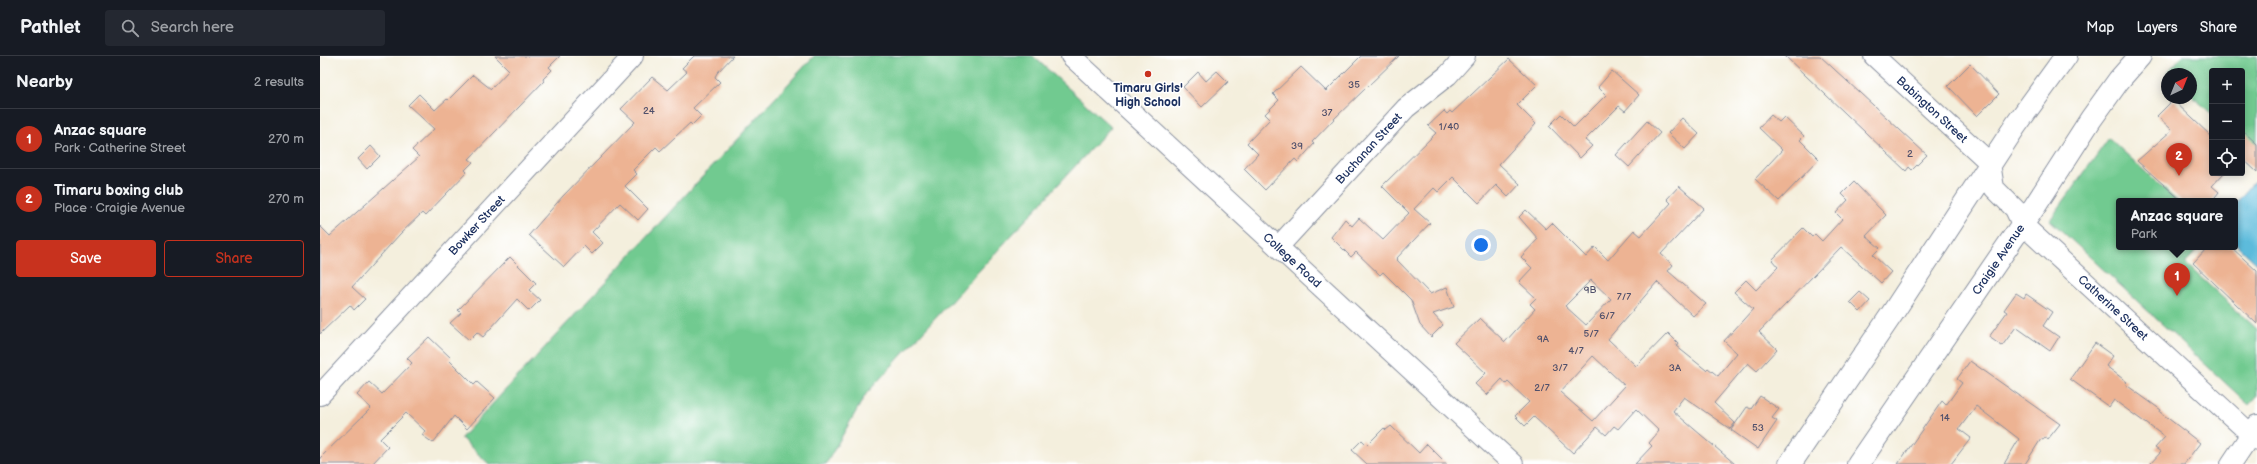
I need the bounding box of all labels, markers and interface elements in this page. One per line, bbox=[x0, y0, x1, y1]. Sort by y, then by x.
search box bbox=[105, 10, 385, 46]
text: Pathlet bbox=[20, 16, 81, 39]
icon: search bbox=[119, 17, 141, 39]
text: Search here bbox=[151, 18, 234, 37]
text: Map bbox=[2086, 19, 2114, 36]
text: Layers bbox=[2136, 19, 2178, 36]
text: Share bbox=[2200, 19, 2237, 36]
north arrow bbox=[2161, 68, 2197, 104]
map controls bbox=[2209, 68, 2245, 176]
button: + bbox=[2209, 68, 2245, 104]
marker: Timaru Girls' High School bbox=[1143, 69, 1153, 79]
text: Nearby bbox=[16, 72, 73, 92]
street label: Babington Street bbox=[1893, 73, 1971, 147]
text: 2 results bbox=[254, 74, 304, 90]
house number: 35 bbox=[1348, 79, 1360, 91]
place label: Timaru Girls' High School bbox=[1113, 81, 1183, 110]
button: − bbox=[2209, 104, 2245, 140]
house number: 24 bbox=[643, 105, 655, 117]
house number: 37 bbox=[1321, 107, 1333, 119]
street label: Buchanan Street bbox=[1333, 110, 1406, 187]
text: Anzac square bbox=[54, 121, 146, 140]
house number: 1/40 bbox=[1439, 121, 1459, 133]
text: 1 bbox=[26, 131, 32, 147]
text: 270 m bbox=[268, 131, 304, 147]
text: Park · Catherine Street bbox=[54, 140, 186, 156]
house number: 39 bbox=[1291, 140, 1303, 152]
button: locate bbox=[2209, 140, 2245, 176]
pin: 2 bbox=[2166, 143, 2192, 176]
house number: 2 bbox=[1907, 148, 1913, 160]
text: Timaru boxing club bbox=[54, 181, 183, 200]
text: 2 bbox=[25, 191, 33, 207]
text: 270 m bbox=[268, 191, 304, 207]
street label: Bowker Street bbox=[446, 192, 509, 259]
popup bbox=[2116, 198, 2238, 250]
text: Place · Craigie Avenue bbox=[54, 200, 185, 216]
text: Anzac square bbox=[2131, 207, 2223, 226]
street label: Craigie Avenue bbox=[1969, 221, 2028, 298]
text: Park bbox=[2131, 226, 2157, 242]
street label: College Road bbox=[1259, 230, 1324, 291]
your location bbox=[1471, 235, 1491, 255]
button: Save bbox=[16, 240, 156, 277]
button: Share bbox=[164, 240, 304, 277]
pin: 1 bbox=[2164, 263, 2190, 296]
street label: Catherine Street bbox=[2075, 272, 2151, 344]
house number: 9B bbox=[1584, 284, 1596, 296]
house number: 7/7 bbox=[1617, 291, 1631, 303]
house number: 6/7 bbox=[1599, 310, 1615, 322]
house number: 5/7 bbox=[1583, 328, 1599, 340]
house number: 9A bbox=[1537, 333, 1550, 345]
house number: 4/7 bbox=[1568, 345, 1584, 357]
house number: 3/7 bbox=[1552, 362, 1568, 374]
house number: 3A bbox=[1669, 362, 1682, 374]
house number: 2/7 bbox=[1534, 382, 1550, 394]
house number: 14 bbox=[1940, 412, 1950, 424]
house number: 53 bbox=[1752, 422, 1764, 434]

